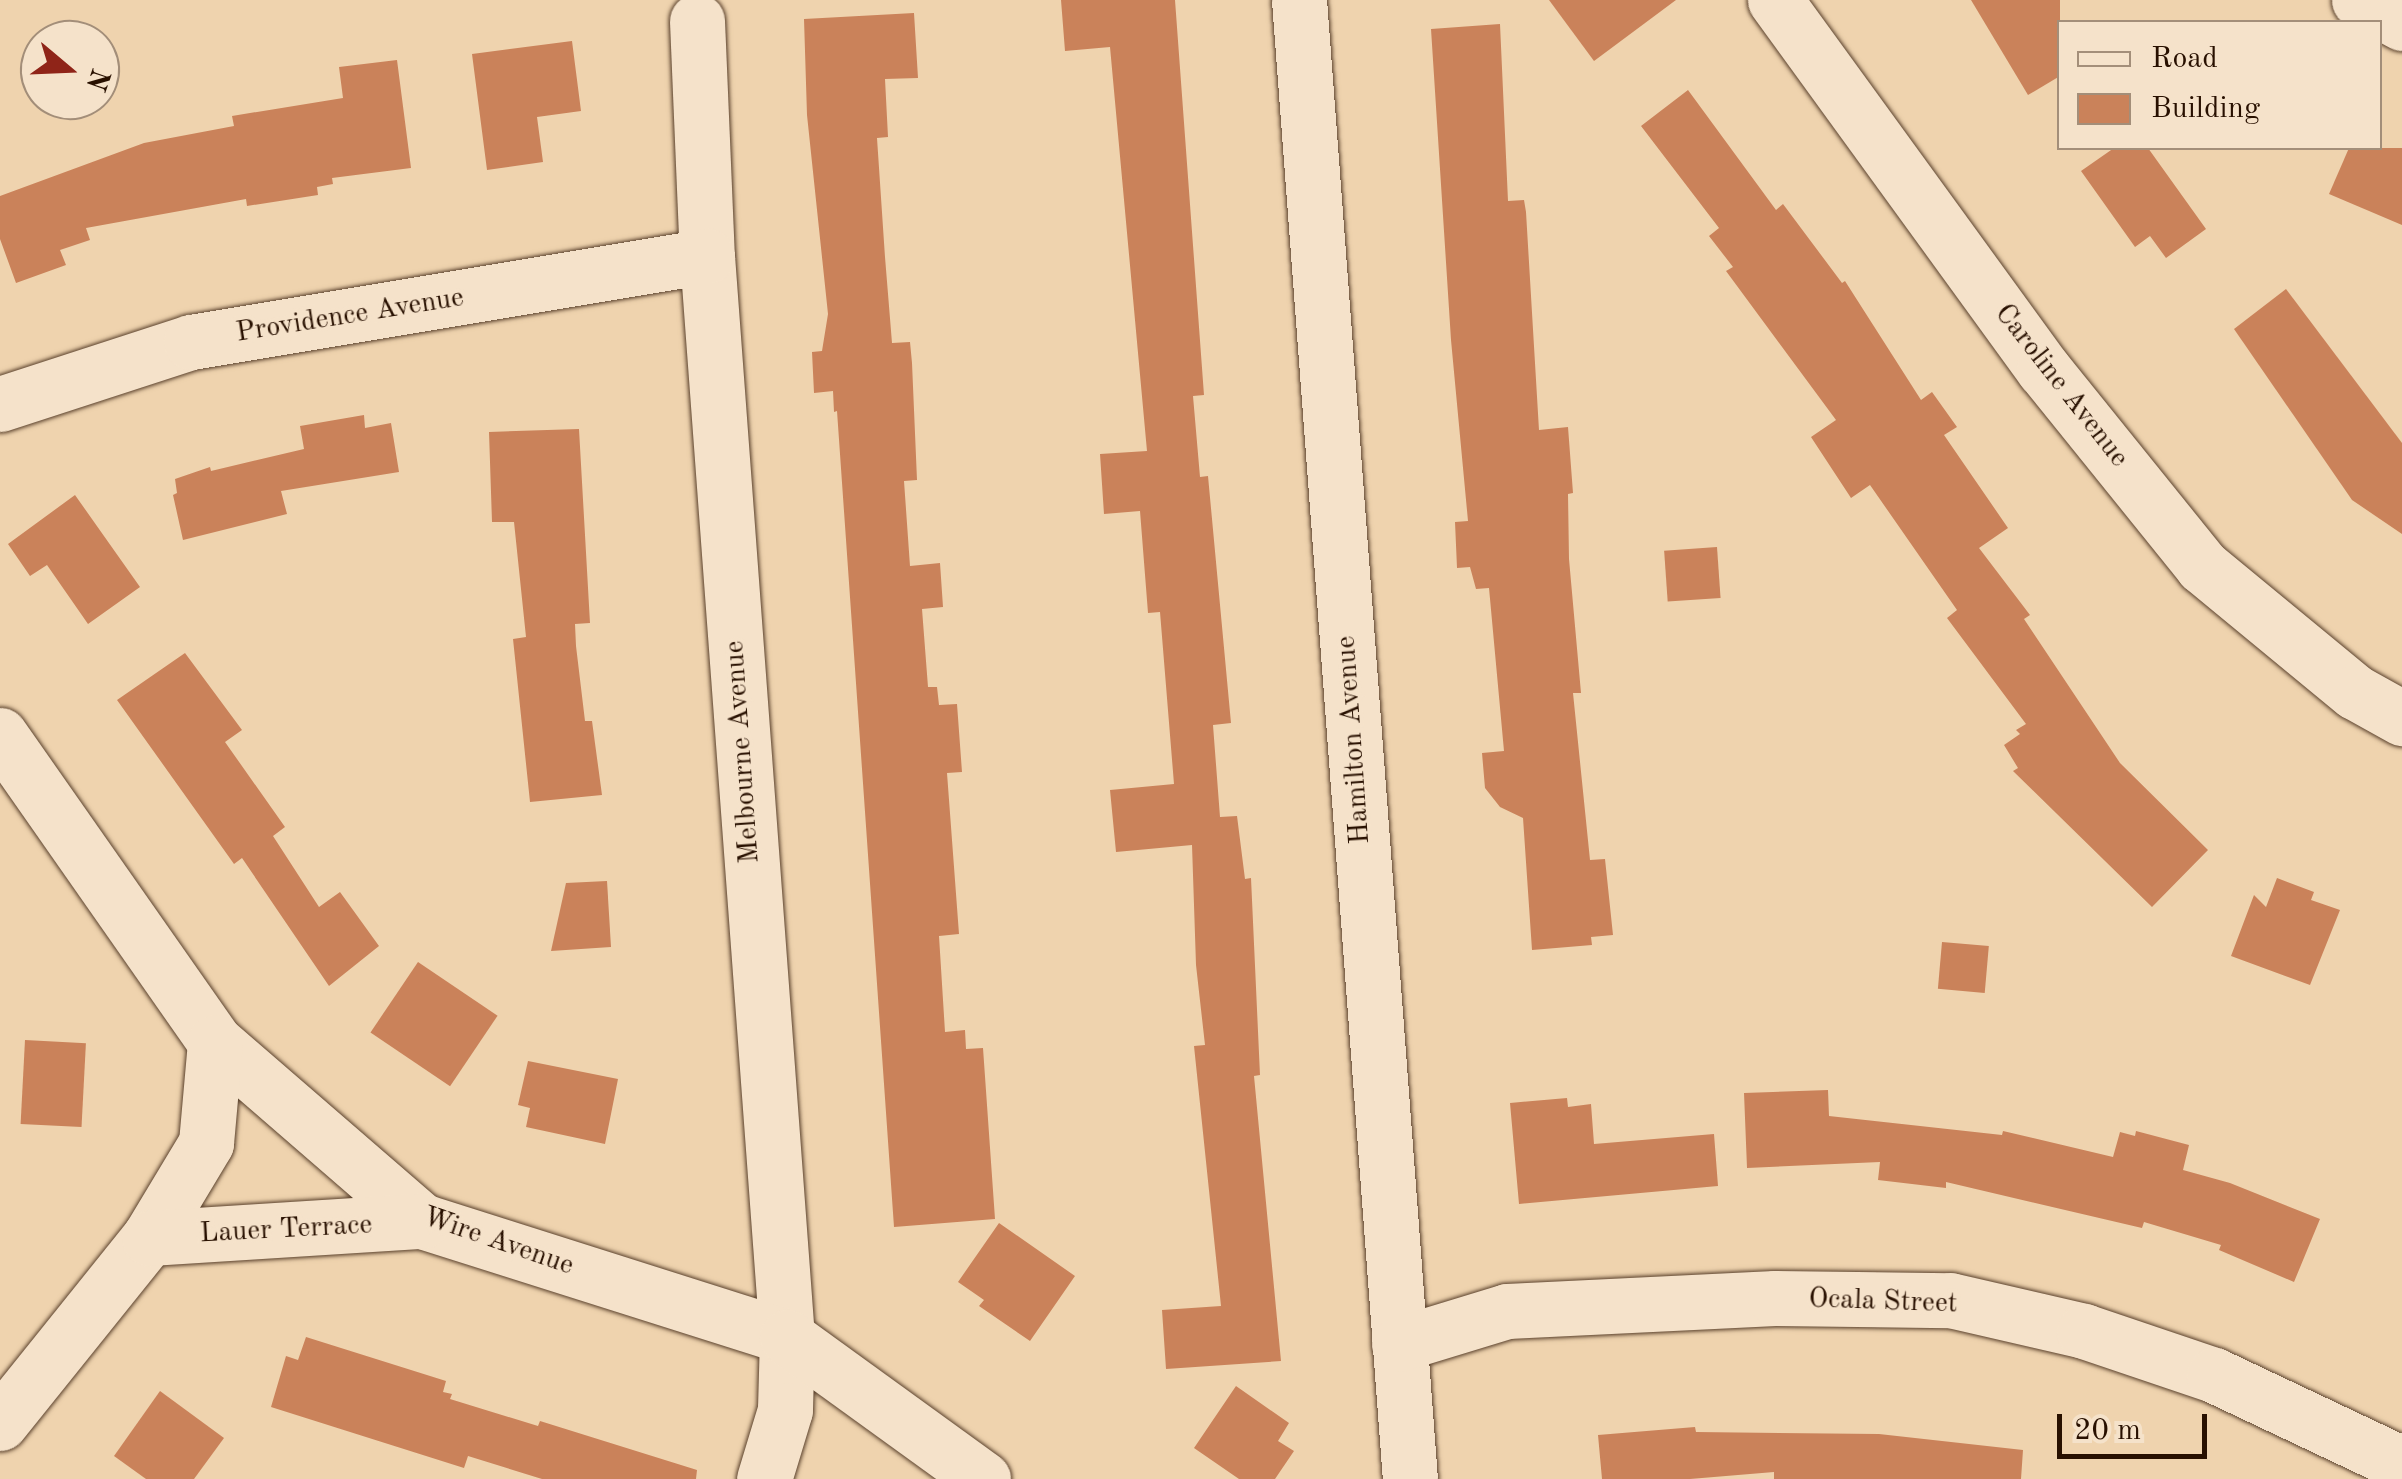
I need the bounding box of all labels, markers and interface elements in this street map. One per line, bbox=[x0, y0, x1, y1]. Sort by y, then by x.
north arrow bbox=[20, 20, 120, 120]
legend bbox=[2057, 20, 2382, 150]
text: Road bbox=[2151, 44, 2218, 74]
text: N bbox=[80, 64, 113, 94]
text: Building bbox=[2151, 94, 2260, 124]
street label: Providence Avenue bbox=[234, 281, 466, 351]
street label: Caroline Avenue bbox=[1987, 298, 2135, 474]
street label: Hamilton Avenue bbox=[1330, 635, 1378, 845]
street label: Melbourne Avenue bbox=[718, 639, 768, 865]
street label: Wire Avenue bbox=[418, 1200, 578, 1284]
street label: Lauer Terrace bbox=[199, 1209, 373, 1251]
street label: Ocala Street bbox=[1808, 1283, 1958, 1321]
scale bar bbox=[2062, 1394, 2212, 1456]
text: 20 m bbox=[2074, 1416, 2141, 1446]

